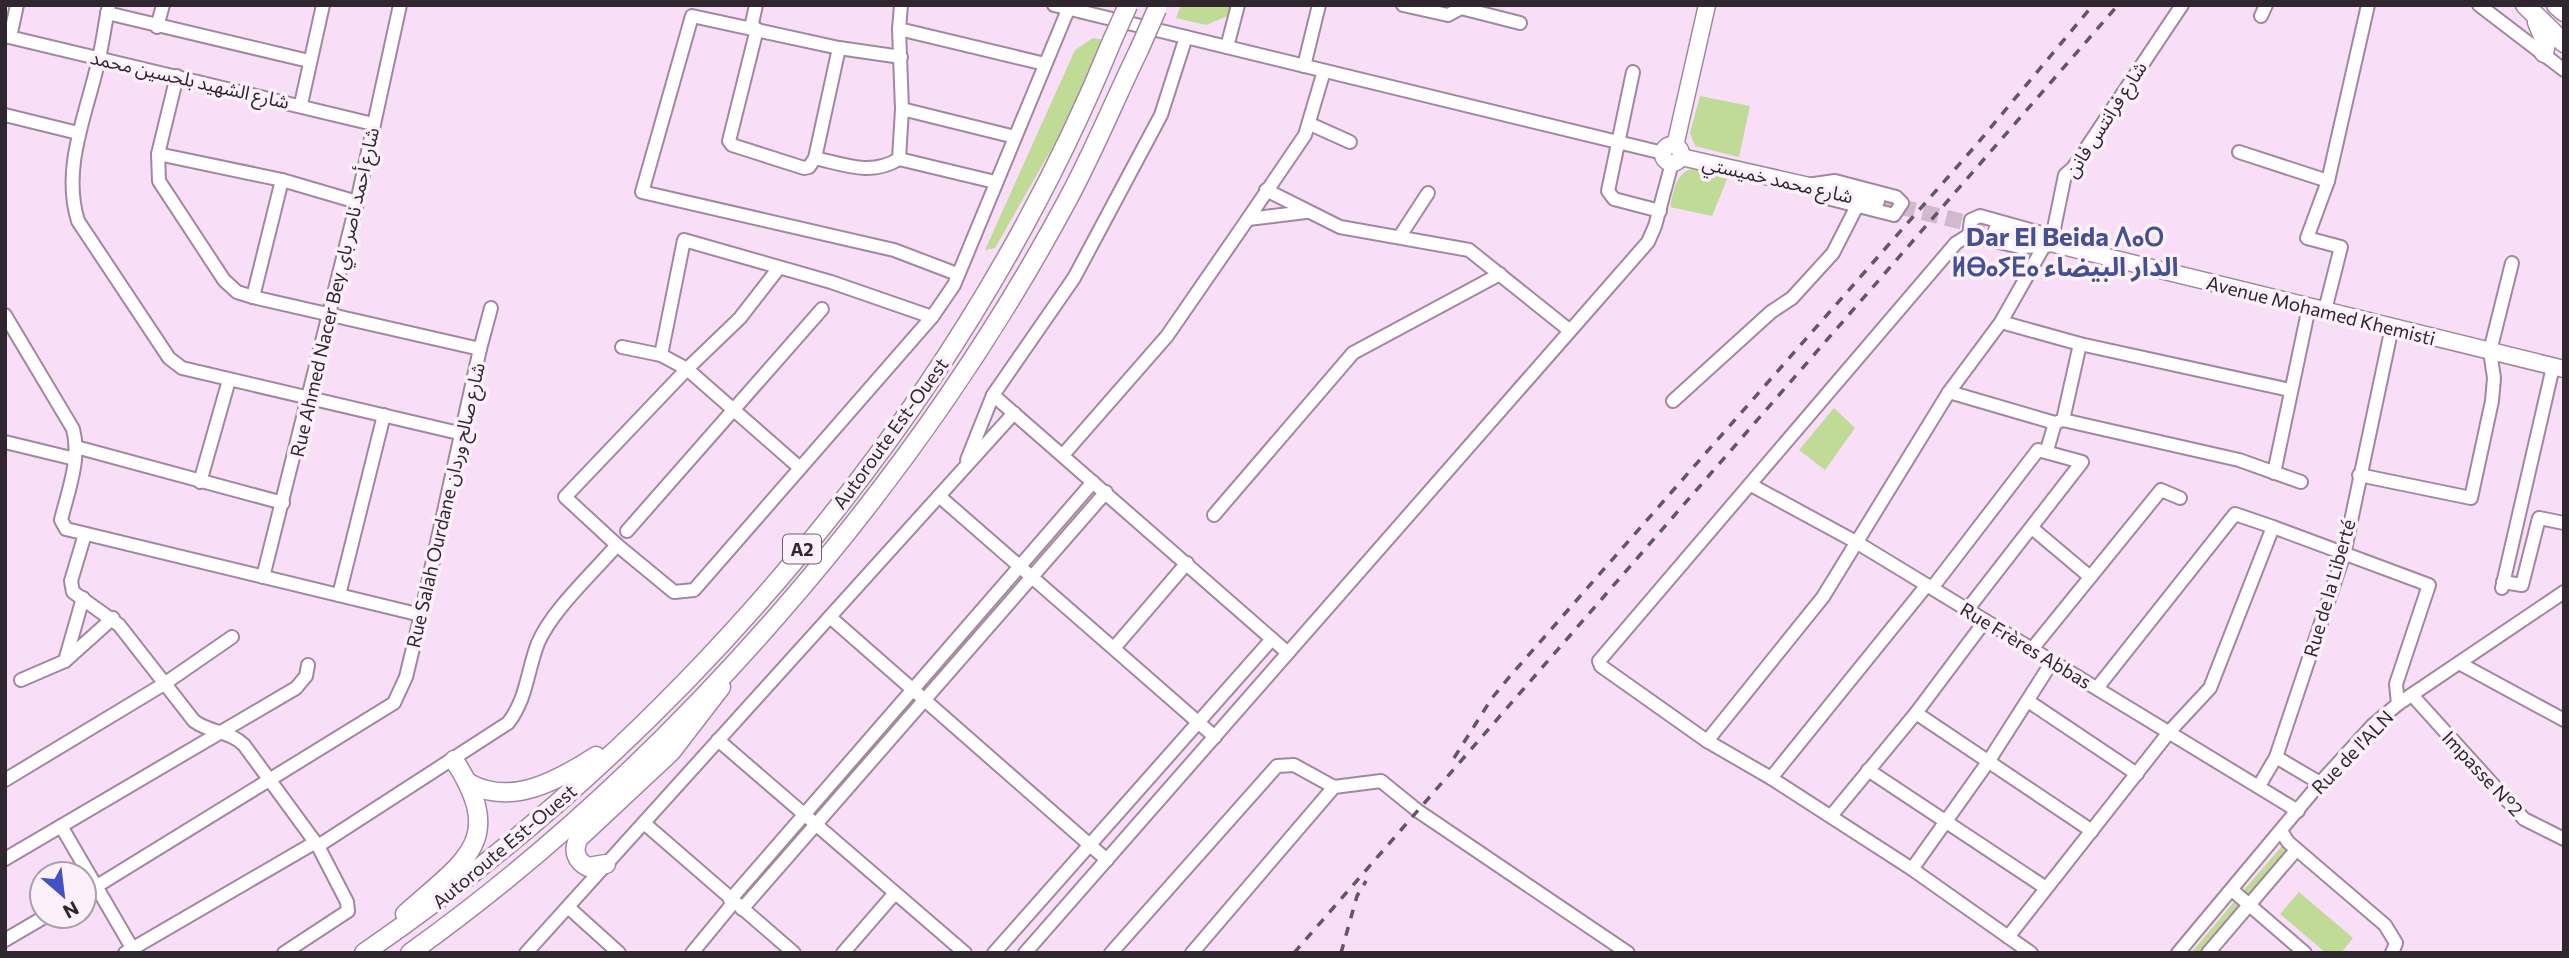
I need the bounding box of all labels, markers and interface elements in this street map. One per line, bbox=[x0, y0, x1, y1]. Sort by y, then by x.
street label: شارع الشهيد بلحسين محمد bbox=[88, 45, 292, 116]
street label: شارع فرانتس فانن bbox=[2059, 57, 2154, 183]
street label: Rue Ahmed Nacer Bey شارع أحمد ناصر باي bbox=[285, 125, 387, 460]
street label: شارع محمد خميستي bbox=[1699, 150, 1856, 212]
district label: Dar El Beida ⴷⴰⵔ ⵍⴱⴰⵢⴹⴰ الدار البيضاء bbox=[1951, 220, 2179, 282]
street label: Avenue Mohamed Khemisti bbox=[2204, 270, 2438, 350]
street label: Autoroute Est-Ouest bbox=[827, 353, 953, 513]
street label: Rue Salah Ourdane شارع صالح وردان bbox=[401, 360, 493, 651]
street label: Rue de la Liberté bbox=[2298, 516, 2360, 660]
road number: A2 bbox=[783, 534, 821, 564]
street label: Rue Frères Abbas bbox=[1956, 597, 2096, 693]
street label: Rue de l'ALN bbox=[2306, 705, 2398, 799]
street label: Impasse N°2 bbox=[2438, 726, 2528, 820]
street label: Autoroute Est-Ouest bbox=[427, 779, 581, 913]
north arrow bbox=[28, 860, 98, 930]
text: N bbox=[60, 897, 83, 924]

